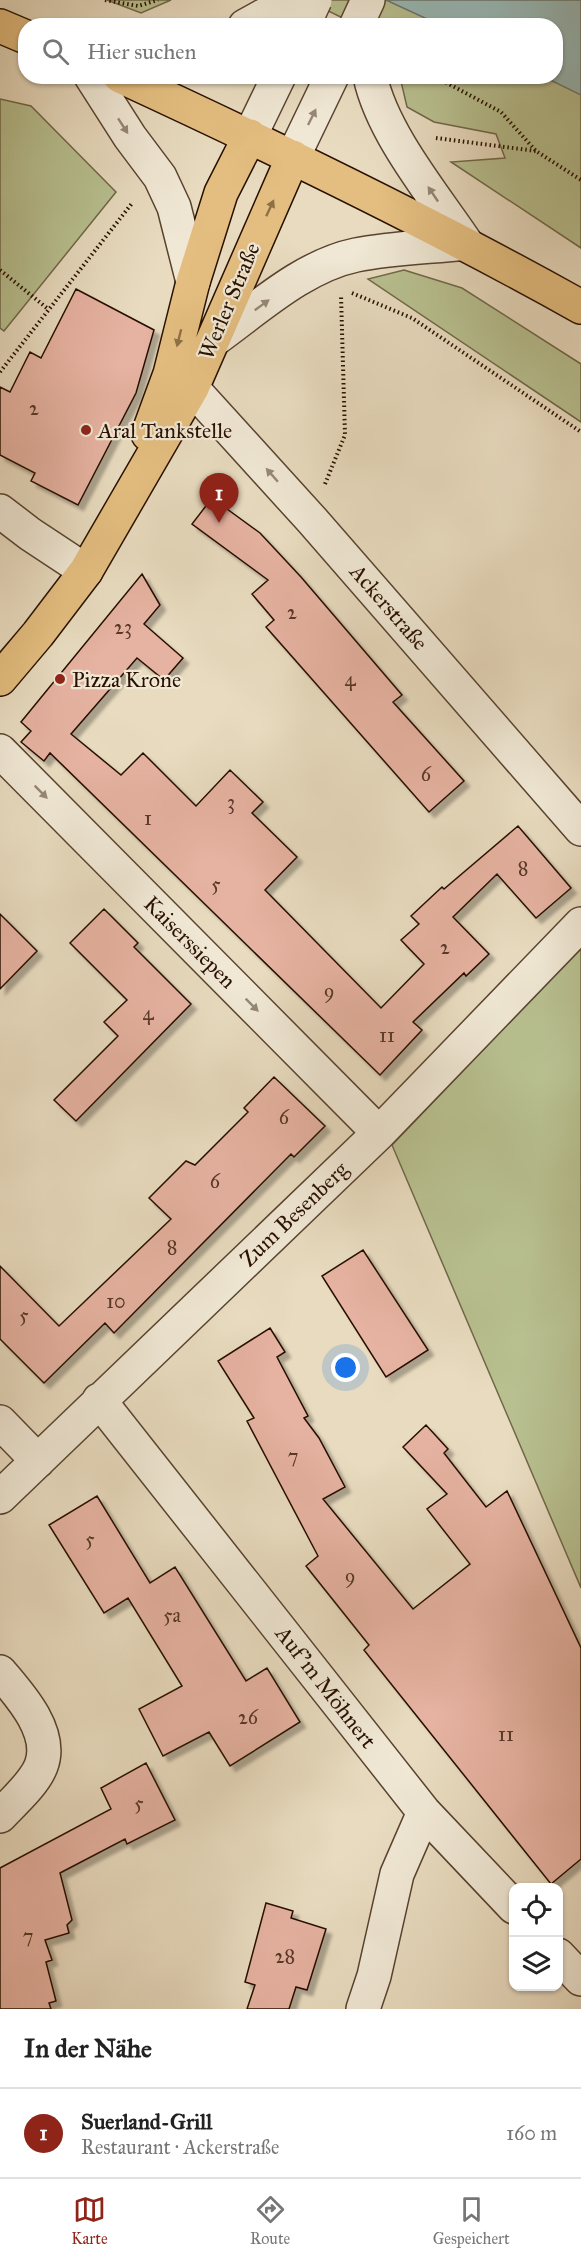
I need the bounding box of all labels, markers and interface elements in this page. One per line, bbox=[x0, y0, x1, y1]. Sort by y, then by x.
search box bbox=[18, 18, 563, 84]
icon: search bbox=[39, 35, 72, 68]
text: Hier suchen bbox=[87, 38, 196, 65]
one-way arrow bbox=[307, 108, 317, 125]
one-way arrow bbox=[117, 118, 128, 134]
one-way arrow bbox=[428, 186, 439, 202]
one-way arrow bbox=[265, 200, 274, 217]
street label: Werler Straße bbox=[192, 239, 266, 363]
one-way arrow bbox=[255, 300, 270, 312]
one-way arrow bbox=[174, 329, 183, 347]
house number: 2 bbox=[29, 396, 39, 420]
place label: Aral Tankstelle bbox=[97, 417, 232, 444]
marker: Aral Tankstelle bbox=[79, 423, 93, 437]
one-way arrow bbox=[266, 468, 279, 483]
pin: 1 bbox=[200, 474, 238, 523]
street label: Ackerstraße bbox=[344, 558, 434, 656]
house number: 2 bbox=[287, 600, 297, 624]
house number: 23 bbox=[114, 615, 132, 639]
place label: Pizza Krone bbox=[72, 666, 181, 693]
house number: 4 bbox=[344, 667, 356, 691]
marker: Pizza Krone bbox=[53, 672, 67, 686]
house number: 6 bbox=[421, 762, 432, 786]
one-way arrow bbox=[34, 785, 48, 799]
house number: 3 bbox=[227, 790, 235, 814]
house number: 1 bbox=[144, 806, 152, 830]
house number: 8 bbox=[518, 856, 528, 880]
house number: 5 bbox=[211, 872, 221, 896]
street label: Kaiserssiepen bbox=[138, 890, 242, 994]
house number: 2 bbox=[440, 935, 450, 959]
house number: 9 bbox=[324, 979, 334, 1003]
one-way arrow bbox=[245, 998, 259, 1012]
house number: 4 bbox=[142, 1001, 154, 1025]
house number: 11 bbox=[379, 1023, 395, 1047]
house number: 6 bbox=[279, 1105, 290, 1129]
street label: Zum Besenberg bbox=[234, 1155, 354, 1272]
house number: 6 bbox=[210, 1169, 221, 1193]
house number: 8 bbox=[167, 1235, 177, 1259]
house number: 10 bbox=[106, 1289, 126, 1313]
house number: 5 bbox=[19, 1303, 29, 1327]
your location bbox=[331, 1353, 360, 1382]
house number: 7 bbox=[288, 1444, 298, 1468]
house number: 5 bbox=[85, 1527, 95, 1551]
house number: 9 bbox=[345, 1564, 355, 1588]
house number: 5a bbox=[163, 1603, 181, 1627]
street label: Auf'm Möhnert bbox=[269, 1620, 382, 1754]
house number: 26 bbox=[238, 1705, 259, 1729]
house number: 11 bbox=[498, 1722, 514, 1746]
house number: 5 bbox=[134, 1791, 144, 1815]
map controls bbox=[509, 1883, 563, 1991]
button: locate bbox=[509, 1883, 563, 1937]
house number: 7 bbox=[23, 1924, 33, 1948]
button: layers bbox=[509, 1937, 563, 1991]
house number: 28 bbox=[275, 1944, 295, 1968]
text: In der Nähe bbox=[24, 2032, 152, 2064]
text: Suerland-Grill bbox=[81, 2108, 212, 2135]
text: 1 bbox=[40, 2121, 47, 2145]
text: 160 m bbox=[506, 2121, 557, 2145]
text: Restaurant · Ackerstraße bbox=[81, 2135, 279, 2159]
tab: Karte bbox=[71, 2193, 108, 2248]
tab: Route bbox=[250, 2193, 290, 2248]
tab: Gespeichert bbox=[433, 2193, 510, 2248]

